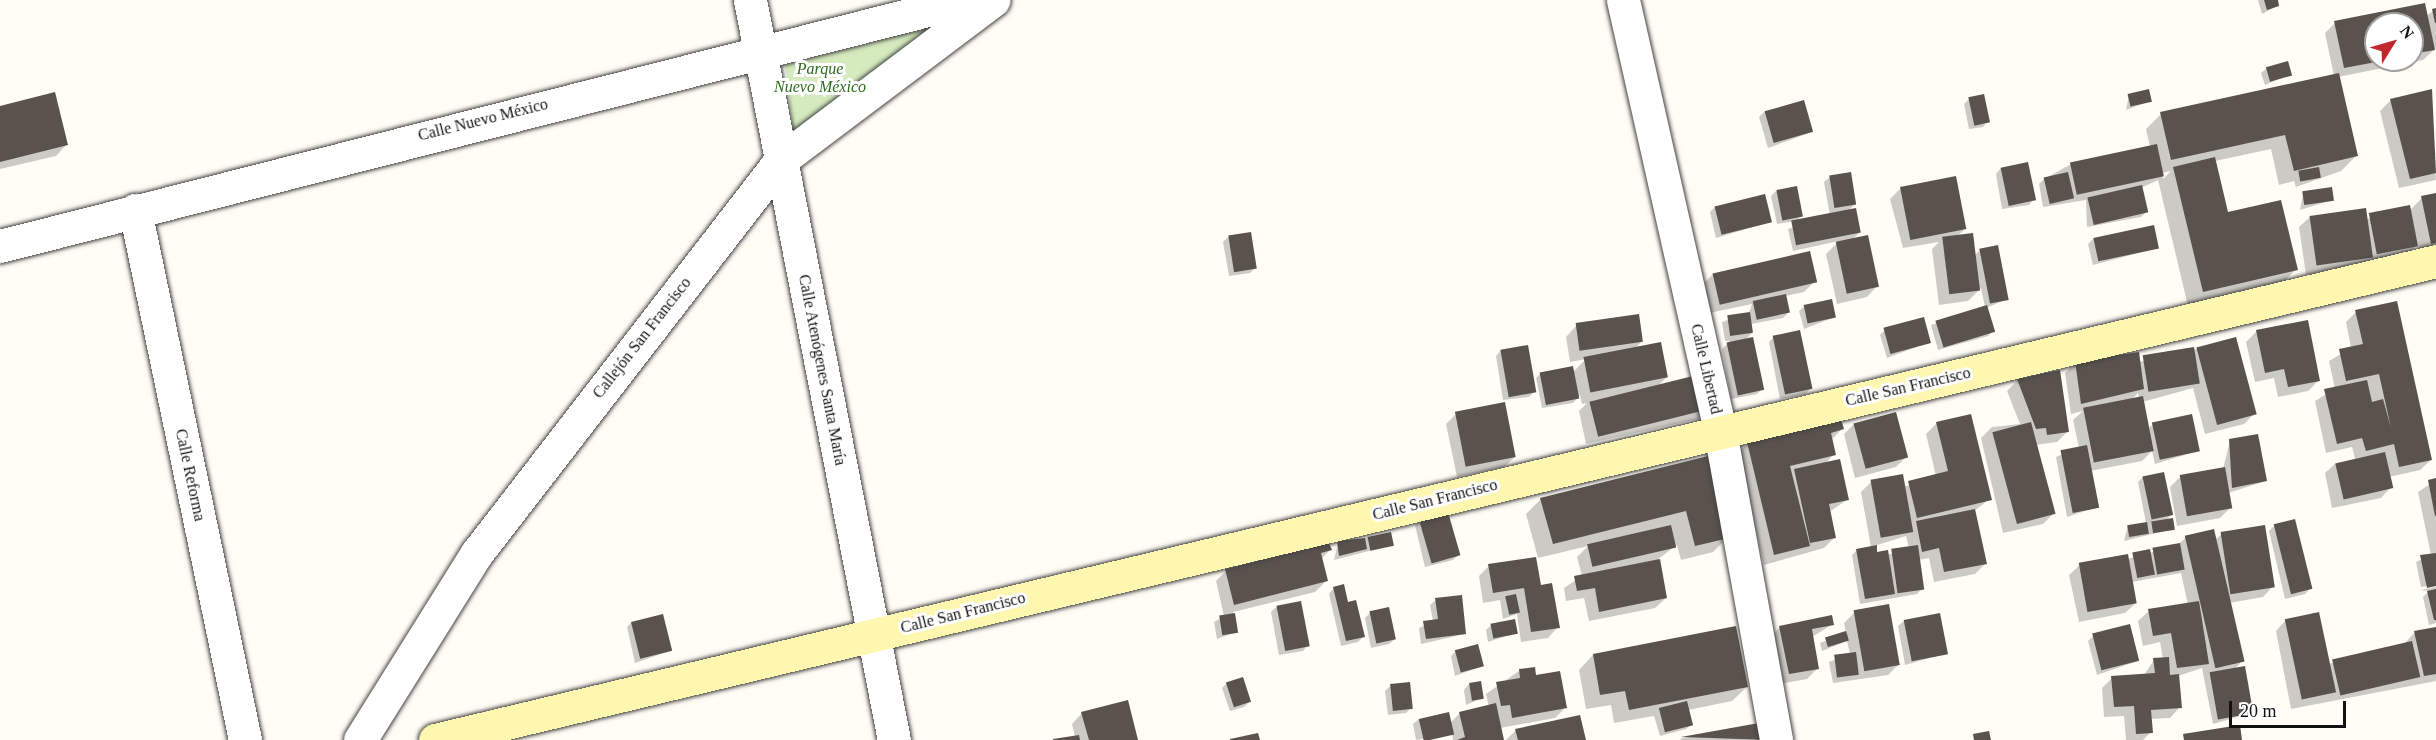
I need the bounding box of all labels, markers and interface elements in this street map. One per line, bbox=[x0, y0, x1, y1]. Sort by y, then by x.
north arrow bbox=[2364, 12, 2424, 72]
text: N bbox=[2397, 22, 2417, 42]
park label: Parque Nuevo México bbox=[774, 59, 866, 97]
street label: Calle Nuevo México bbox=[416, 95, 550, 145]
street label: Calle Atenógenes Santa María bbox=[794, 272, 850, 468]
street label: Callejón San Francisco bbox=[589, 274, 695, 402]
street label: Calle Libertad bbox=[1686, 322, 1726, 416]
street label: Calle San Francisco bbox=[1843, 363, 1973, 411]
street label: Calle Reforma bbox=[171, 427, 209, 523]
street label: Calle San Francisco bbox=[1371, 475, 1499, 525]
street label: Calle San Francisco bbox=[899, 588, 1027, 638]
scale bar bbox=[2232, 689, 2349, 727]
text: 20 m bbox=[2240, 701, 2277, 721]

